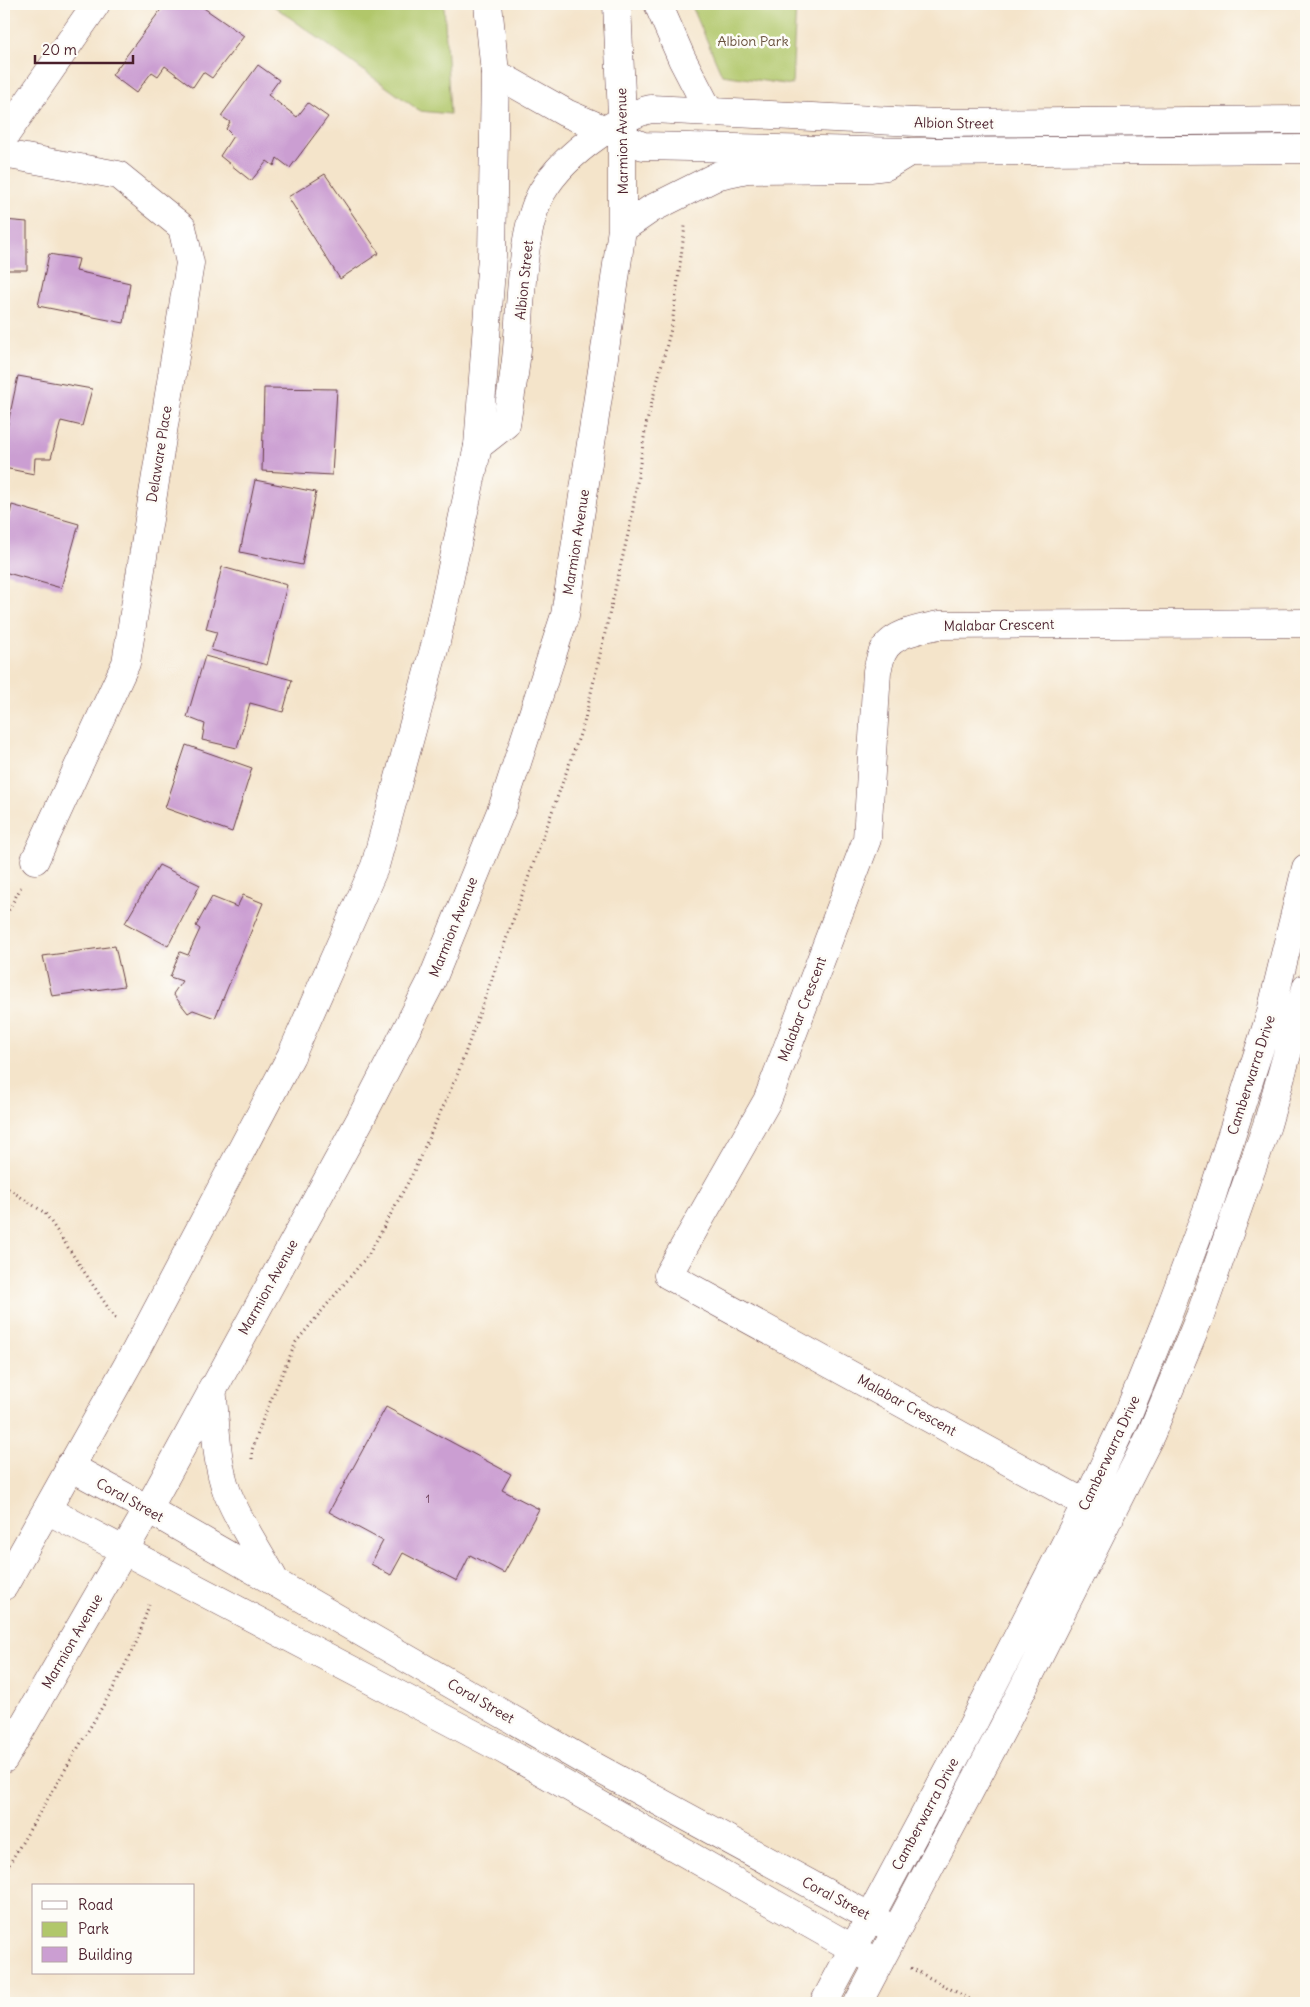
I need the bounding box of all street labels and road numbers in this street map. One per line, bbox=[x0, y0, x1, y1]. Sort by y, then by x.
street label: Marmion Avenue bbox=[612, 88, 632, 194]
street label: Albion Street bbox=[914, 113, 994, 133]
street label: Albion Street bbox=[511, 239, 537, 321]
street label: Delaware Place bbox=[142, 404, 176, 504]
street label: Marmion Avenue bbox=[559, 488, 593, 596]
street label: Malabar Crescent bbox=[944, 615, 1055, 635]
street label: Marmion Avenue bbox=[425, 874, 481, 980]
street label: Malabar Crescent bbox=[774, 954, 830, 1064]
street label: Camberwarra Drive bbox=[1223, 1013, 1279, 1137]
street label: Marmion Avenue bbox=[234, 1236, 302, 1338]
street label: Malabar Crescent bbox=[854, 1370, 960, 1440]
street label: Camberwarra Drive bbox=[1074, 1393, 1144, 1513]
street label: Coral Street bbox=[93, 1474, 167, 1526]
street label: Marmion Avenue bbox=[38, 1590, 106, 1692]
street label: Coral Street bbox=[444, 1675, 518, 1728]
street label: Camberwarra Drive bbox=[888, 1755, 962, 1873]
street label: Coral Street bbox=[799, 1873, 873, 1924]

